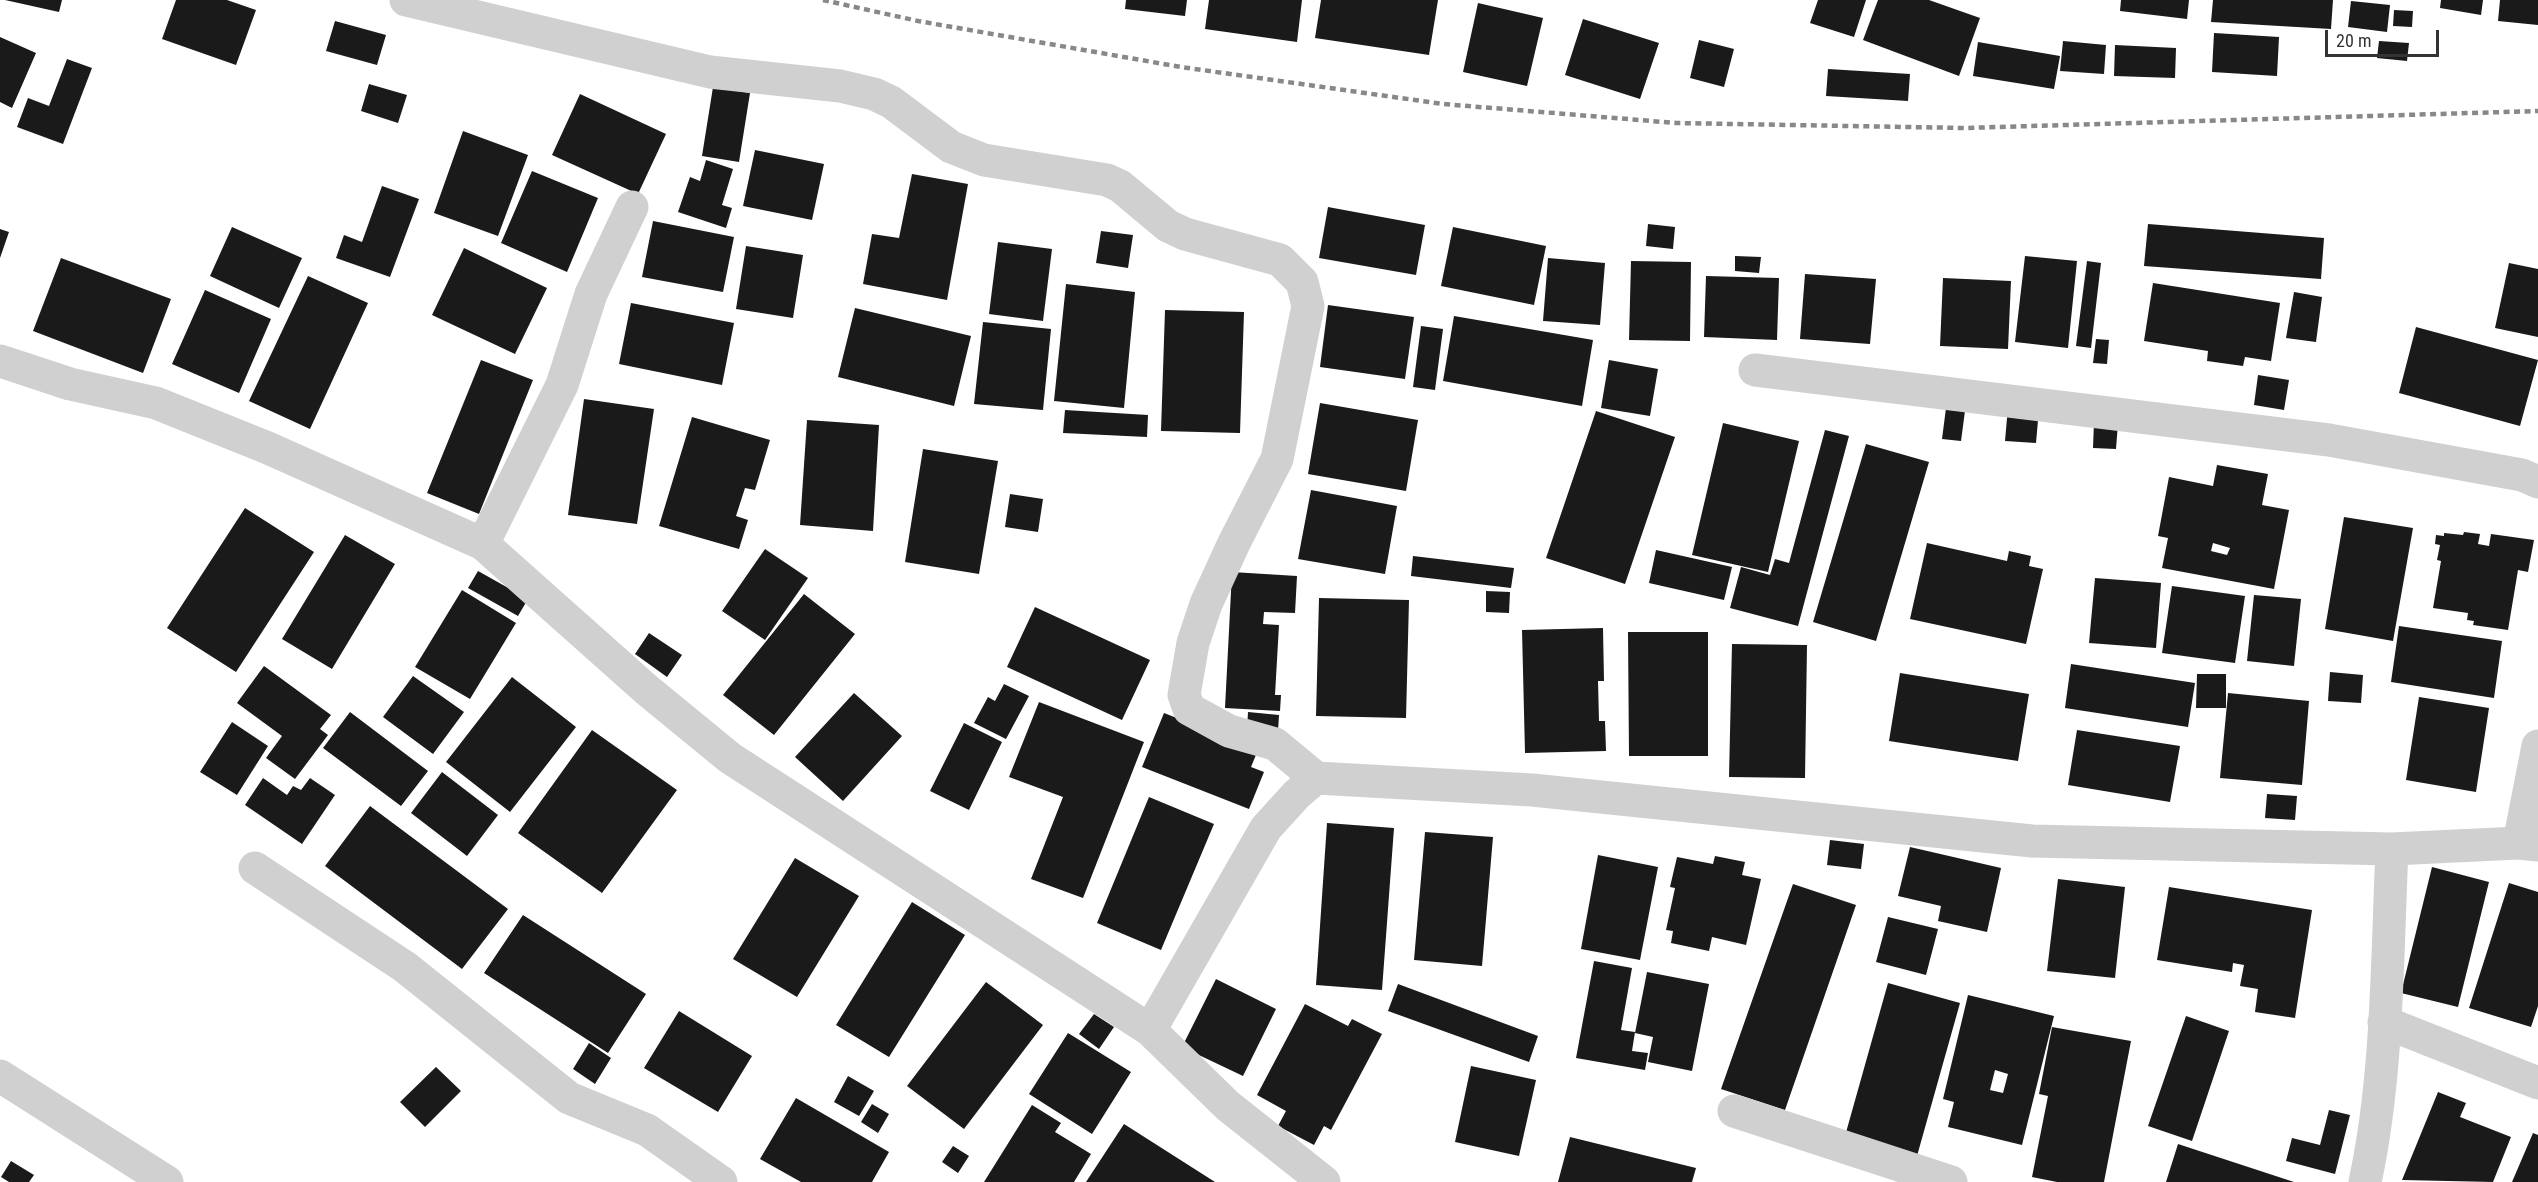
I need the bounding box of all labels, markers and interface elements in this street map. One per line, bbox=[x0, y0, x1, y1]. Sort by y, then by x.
scale bar bbox=[2328, 18, 2442, 56]
text: 20 m bbox=[2336, 30, 2371, 51]

